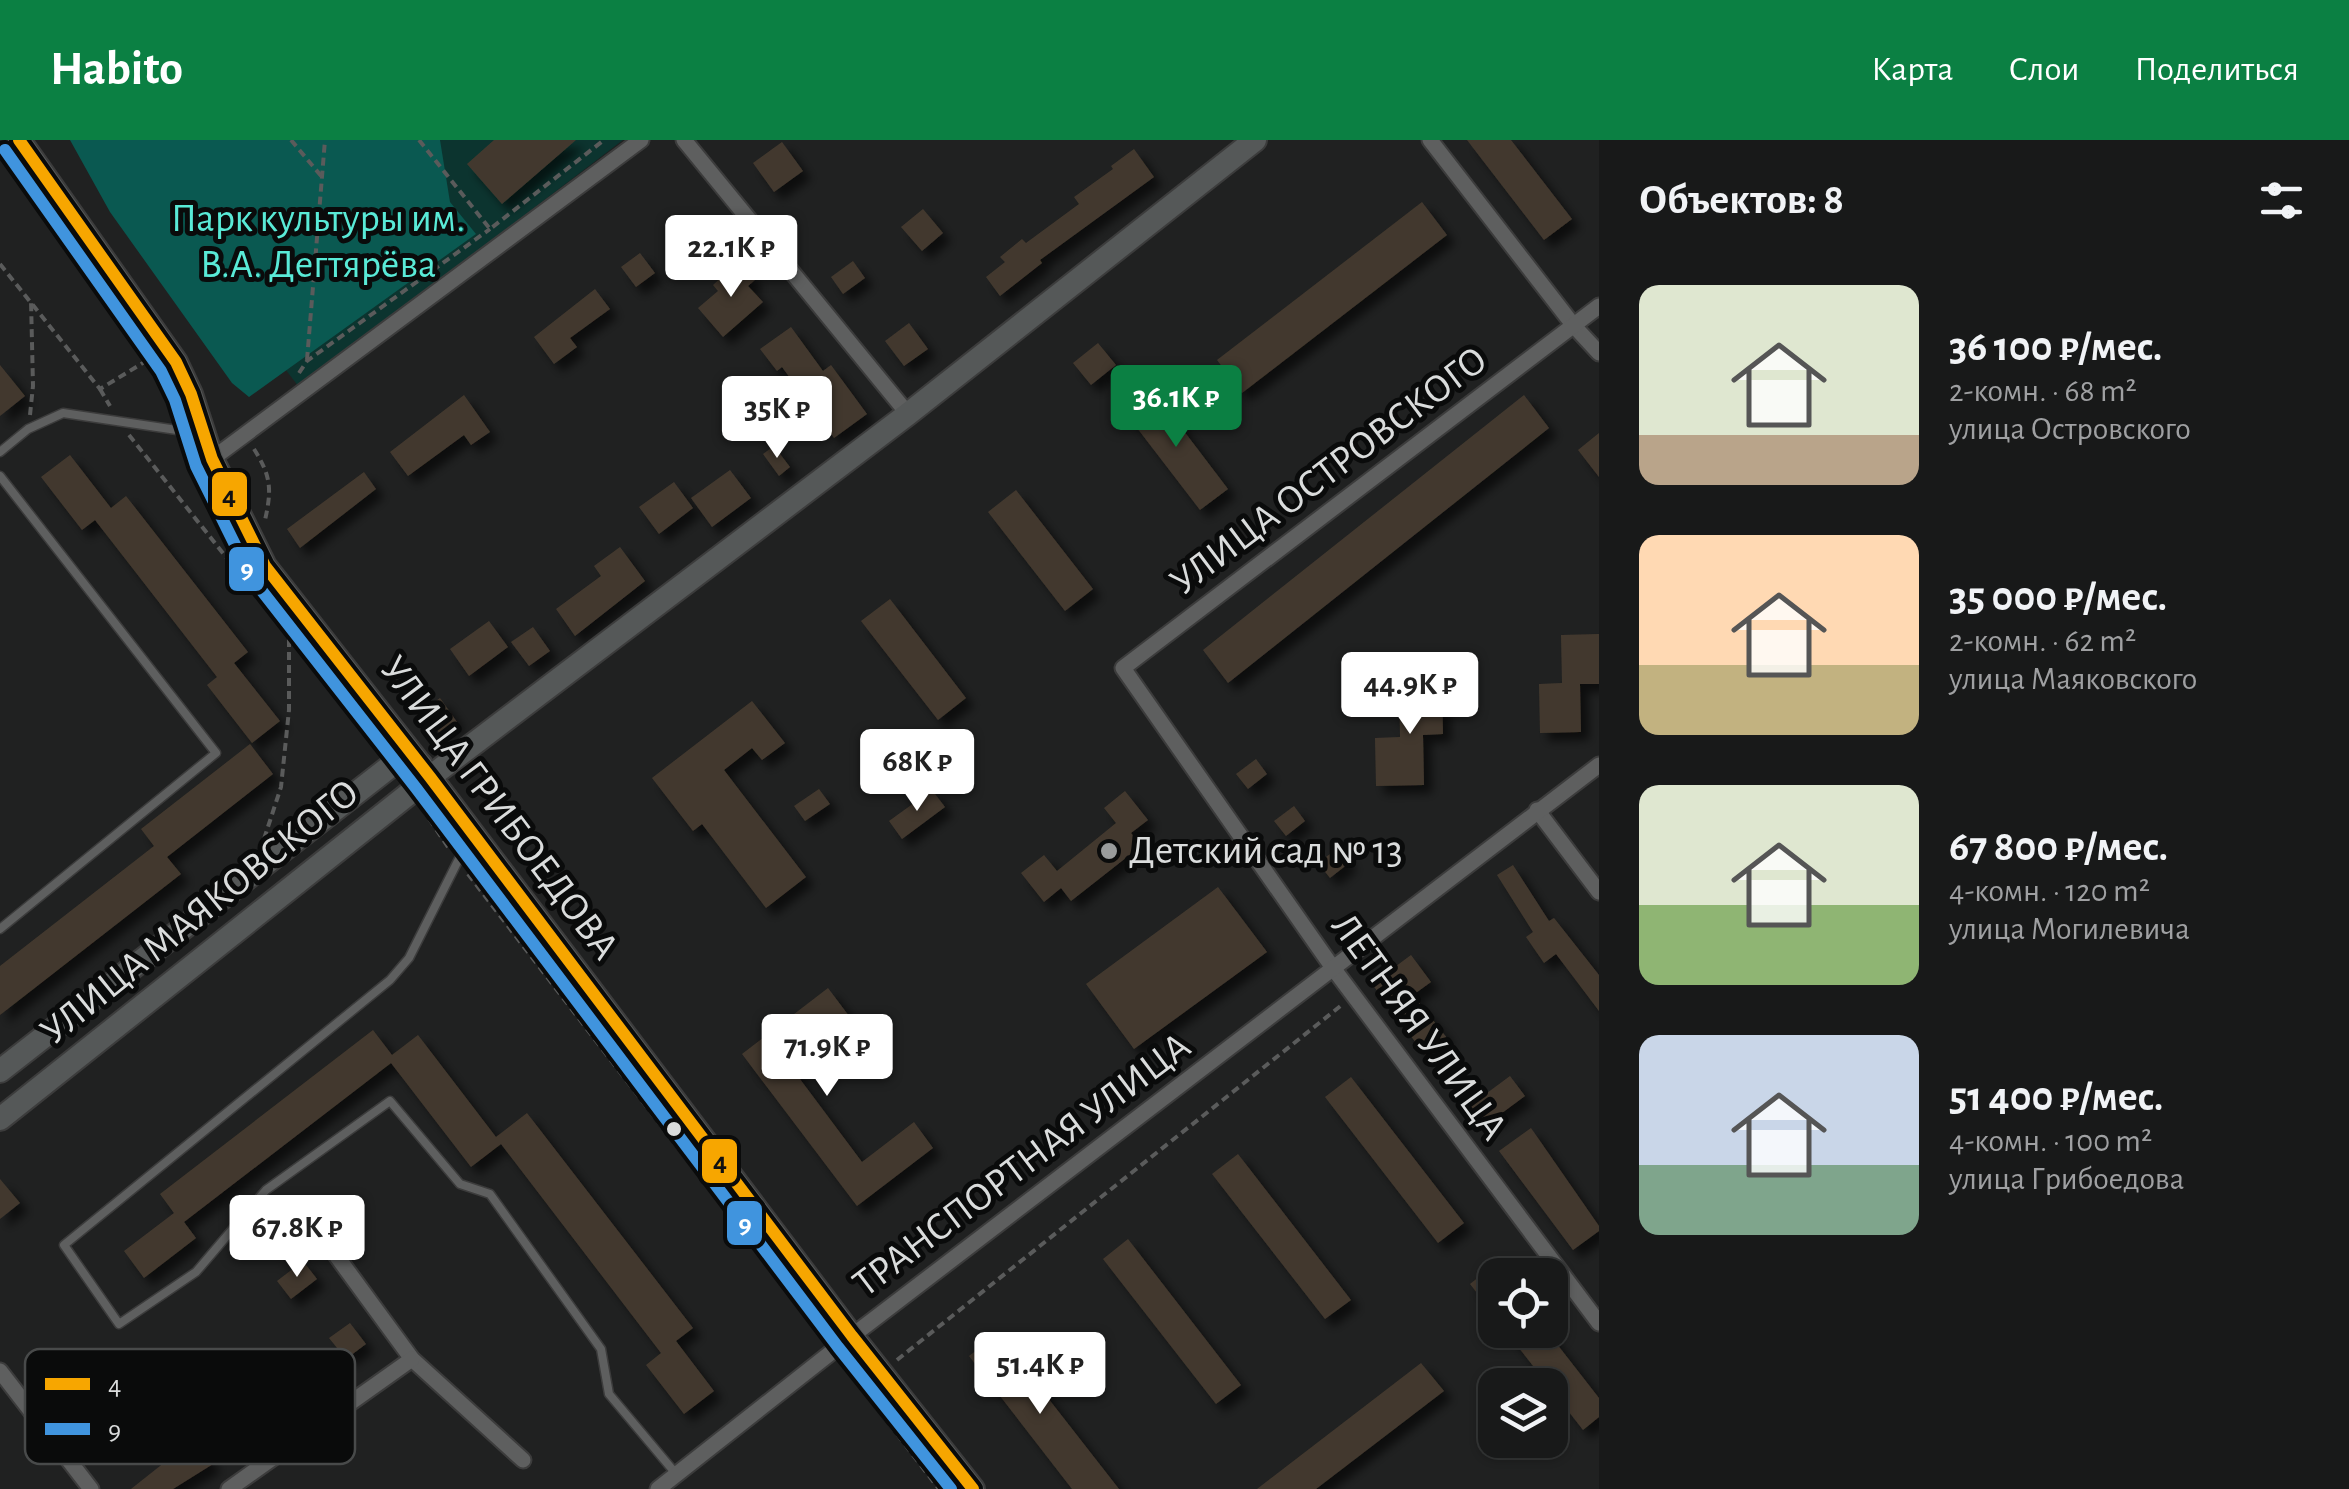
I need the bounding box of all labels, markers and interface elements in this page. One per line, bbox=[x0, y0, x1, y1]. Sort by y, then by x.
text: Habito bbox=[50, 46, 183, 94]
text: Карта bbox=[1871, 52, 1953, 87]
text: Слои bbox=[2008, 52, 2080, 87]
text: Поделиться bbox=[2135, 52, 2299, 87]
icon: filters bbox=[2254, 173, 2309, 228]
text: Объектов: 8 bbox=[1639, 179, 1844, 221]
park label: Парк культуры им. В.А. Дегтярёва bbox=[171, 199, 465, 285]
pin: 22.1K ₽ bbox=[639, 215, 823, 300]
text: 22.1K ₽ bbox=[687, 231, 775, 263]
icon: home bbox=[1719, 325, 1839, 445]
text: 36 100 ₽/мес. bbox=[1949, 326, 2162, 368]
street label: УЛИЦА ОСТРОВСКОГО bbox=[1163, 339, 1495, 603]
pin: 36.1K ₽ bbox=[1084, 365, 1268, 450]
text: 2-комн. · 68 m² bbox=[1949, 375, 2137, 407]
pin: 35K ₽ bbox=[707, 376, 847, 461]
text: 36.1K ₽ bbox=[1133, 381, 1219, 413]
text: 35K ₽ bbox=[744, 392, 810, 424]
text: улица Островского bbox=[1949, 413, 2191, 445]
line badge: 4 bbox=[210, 470, 249, 518]
text: 4 bbox=[222, 482, 236, 510]
line badge: 9 bbox=[227, 545, 266, 593]
text: 9 bbox=[240, 556, 254, 584]
icon: home bbox=[1719, 575, 1839, 695]
text: 35 000 ₽/мес. bbox=[1949, 576, 2167, 618]
text: 2-комн. · 62 m² bbox=[1949, 625, 2136, 657]
street label: УЛИЦА ГРИБОЕДОВА bbox=[372, 649, 626, 967]
pin: 44.9K ₽ bbox=[1318, 652, 1502, 737]
text: улица Маяковского bbox=[1949, 663, 2197, 695]
text: 44.9K ₽ bbox=[1363, 668, 1457, 700]
pin: 68K ₽ bbox=[847, 729, 987, 814]
text: 68K ₽ bbox=[882, 745, 952, 777]
street label: УЛИЦА МАЯКОВСКОГО bbox=[33, 772, 367, 1052]
icon: home bbox=[1719, 825, 1839, 945]
text: 67 800 ₽/мес. bbox=[1949, 826, 2168, 868]
place label: Детский сад № 13 bbox=[1129, 831, 1403, 871]
marker: Детский сад № 13 bbox=[1098, 840, 1120, 862]
text: 4-комн. · 120 m² bbox=[1949, 875, 2150, 907]
street label: ЛЕТНЯЯ УЛИЦА bbox=[1324, 906, 1514, 1148]
text: улица Могилевича bbox=[1949, 913, 2190, 945]
pin: 71.9K ₽ bbox=[735, 1014, 919, 1099]
street label: ТРАНСПОРТНАЯ УЛИЦА bbox=[846, 1026, 1198, 1304]
text: 71.9K ₽ bbox=[784, 1030, 870, 1062]
icon: home bbox=[1719, 1075, 1839, 1195]
text: 51 400 ₽/мес. bbox=[1949, 1076, 2163, 1118]
unlabelled marker bbox=[664, 1119, 684, 1139]
text: 4-комн. · 100 m² bbox=[1949, 1125, 2152, 1157]
line badge: 4 bbox=[700, 1137, 739, 1185]
text: 4 bbox=[713, 1148, 727, 1176]
text: улица Грибоедова bbox=[1949, 1163, 2184, 1195]
pin: 67.8K ₽ bbox=[205, 1195, 389, 1280]
line badge: 9 bbox=[725, 1199, 764, 1247]
text: 67.8K ₽ bbox=[252, 1211, 342, 1243]
text: 9 bbox=[738, 1211, 752, 1239]
map controls bbox=[1478, 1258, 1568, 1458]
button: locate bbox=[1478, 1258, 1568, 1348]
pin: 51.4K ₽ bbox=[948, 1332, 1132, 1417]
text: 51.4K ₽ bbox=[996, 1348, 1084, 1380]
legend bbox=[25, 1349, 355, 1464]
button: layers bbox=[1478, 1368, 1568, 1458]
text: 4 bbox=[108, 1372, 121, 1400]
text: 9 bbox=[108, 1417, 121, 1445]

